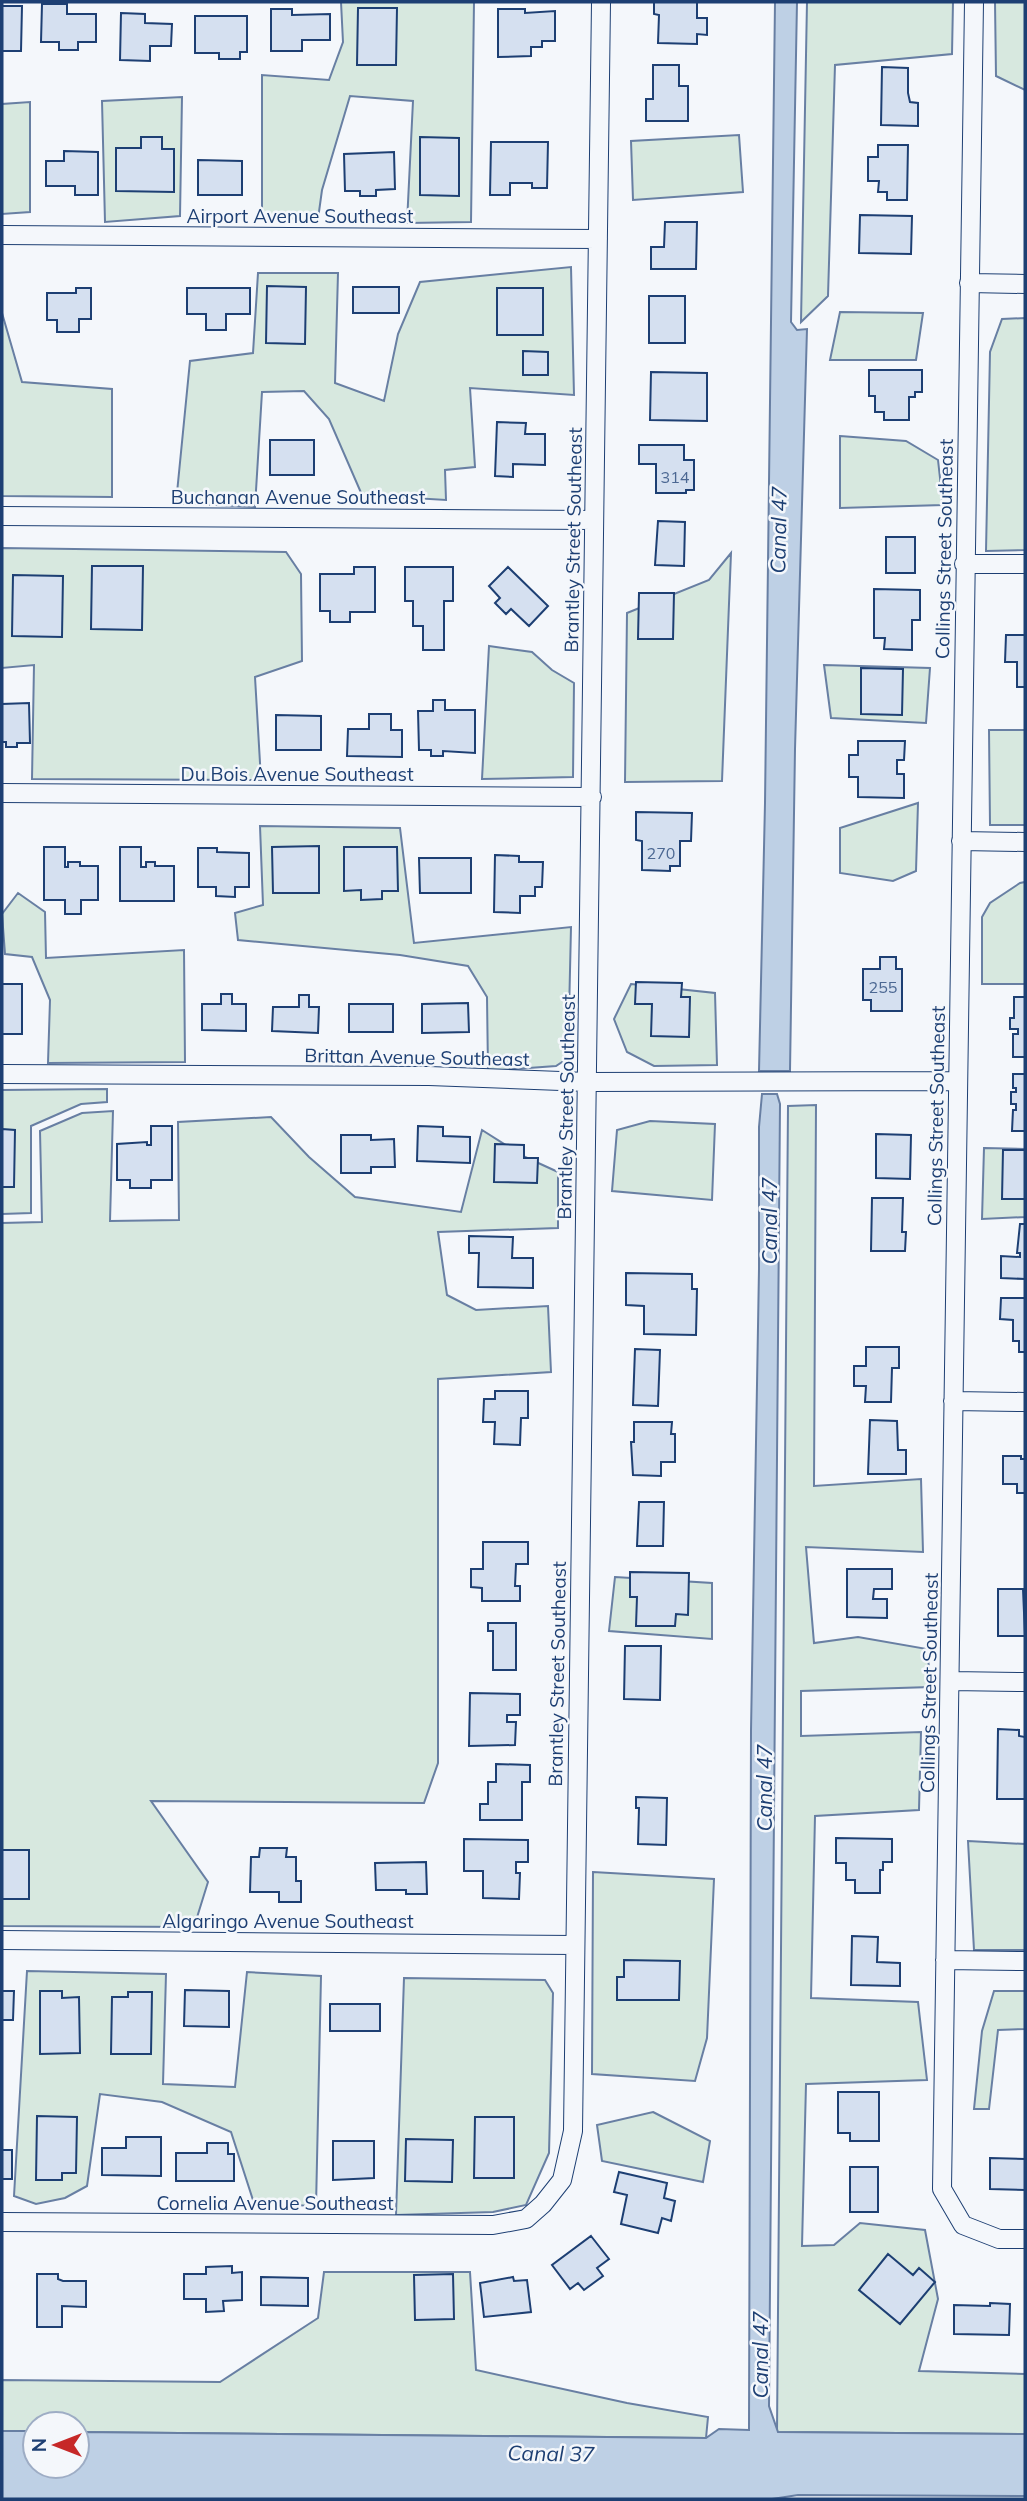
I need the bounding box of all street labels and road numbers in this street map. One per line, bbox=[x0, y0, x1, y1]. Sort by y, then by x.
street label: Airport Avenue Southeast bbox=[187, 204, 414, 228]
street label: Brantley Street Southeast bbox=[559, 427, 587, 653]
street label: Collings Street Southeast bbox=[930, 438, 958, 659]
street label: Buchanan Avenue Southeast bbox=[171, 485, 426, 509]
street label: Du Bois Avenue Southeast bbox=[180, 762, 414, 786]
street label: Brantley Street Southeast bbox=[552, 994, 580, 1220]
street label: Collings Street Southeast bbox=[922, 1005, 950, 1226]
street label: Brittan Avenue Southeast bbox=[304, 1043, 530, 1071]
street label: Brantley Street Southeast bbox=[543, 1561, 571, 1787]
street label: Collings Street Southeast bbox=[915, 1572, 943, 1793]
street label: Algaringo Avenue Southeast bbox=[162, 1909, 414, 1933]
street label: Cornelia Avenue Southeast bbox=[156, 2191, 394, 2215]

